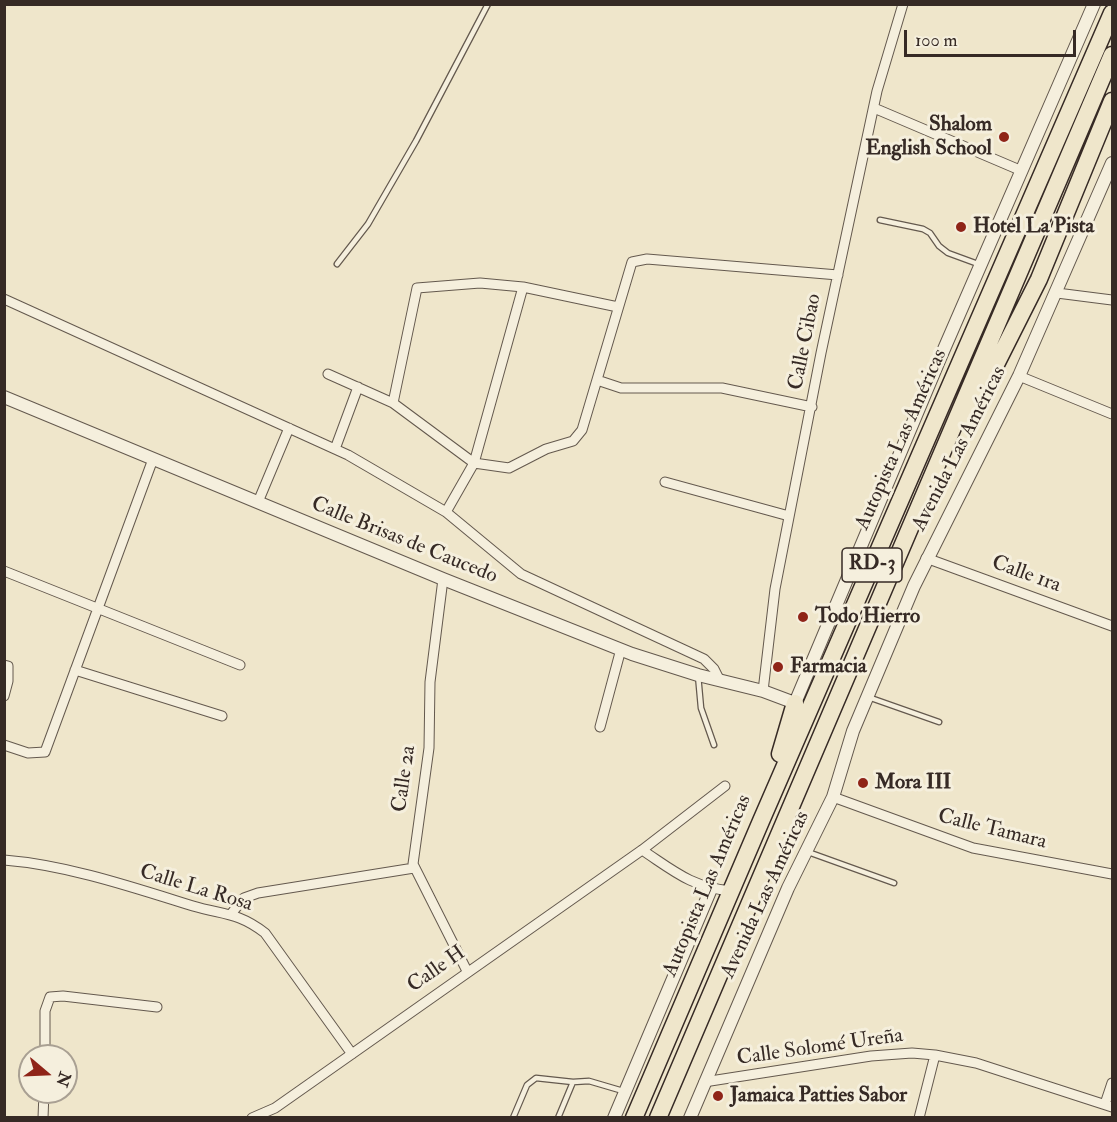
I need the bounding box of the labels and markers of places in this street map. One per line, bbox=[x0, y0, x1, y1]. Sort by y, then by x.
place label: Shalom English School bbox=[866, 112, 992, 162]
marker: Shalom English School bbox=[997, 130, 1011, 144]
place label: Hotel La Pista bbox=[973, 214, 1094, 240]
marker: Hotel La Pista bbox=[954, 220, 968, 234]
place label: Todo Hierro bbox=[815, 604, 920, 630]
marker: Todo Hierro bbox=[796, 610, 810, 624]
place label: Farmacia bbox=[790, 654, 867, 680]
marker: Farmacia bbox=[771, 660, 785, 674]
place label: Mora III bbox=[875, 770, 951, 796]
marker: Mora III bbox=[856, 776, 870, 790]
place label: Jamaica Patties Sabor bbox=[730, 1083, 907, 1109]
marker: Jamaica Patties Sabor bbox=[711, 1089, 725, 1103]

